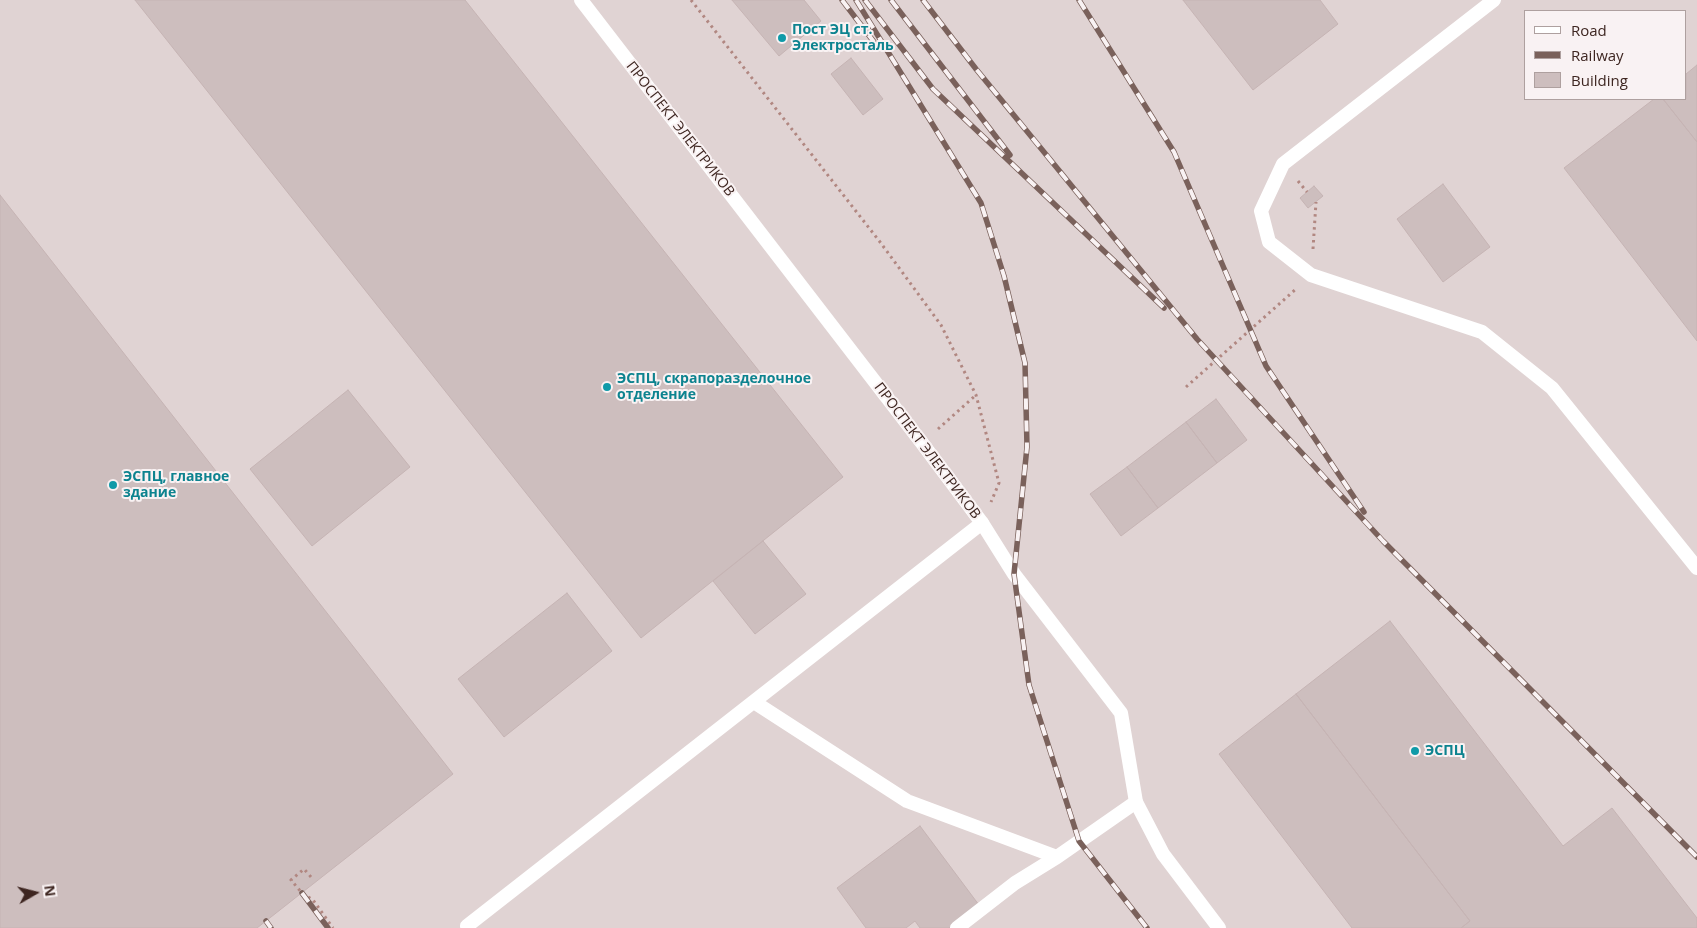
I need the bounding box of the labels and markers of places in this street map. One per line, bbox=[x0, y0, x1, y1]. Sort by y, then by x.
place label: Пост ЭЦ ст. Электросталь bbox=[792, 22, 894, 54]
marker: Пост ЭЦ ст. Электросталь bbox=[776, 32, 788, 44]
place label: ЭСПЦ, скрапоразделочное отделение bbox=[617, 371, 811, 404]
marker: ЭСПЦ, скрапоразделочное отделение bbox=[601, 381, 613, 393]
place label: ЭСПЦ, главное здание bbox=[123, 469, 229, 502]
marker: ЭСПЦ, главное здание bbox=[107, 479, 119, 491]
place label: ЭСПЦ bbox=[1425, 743, 1465, 759]
marker: ЭСПЦ bbox=[1409, 745, 1421, 757]

